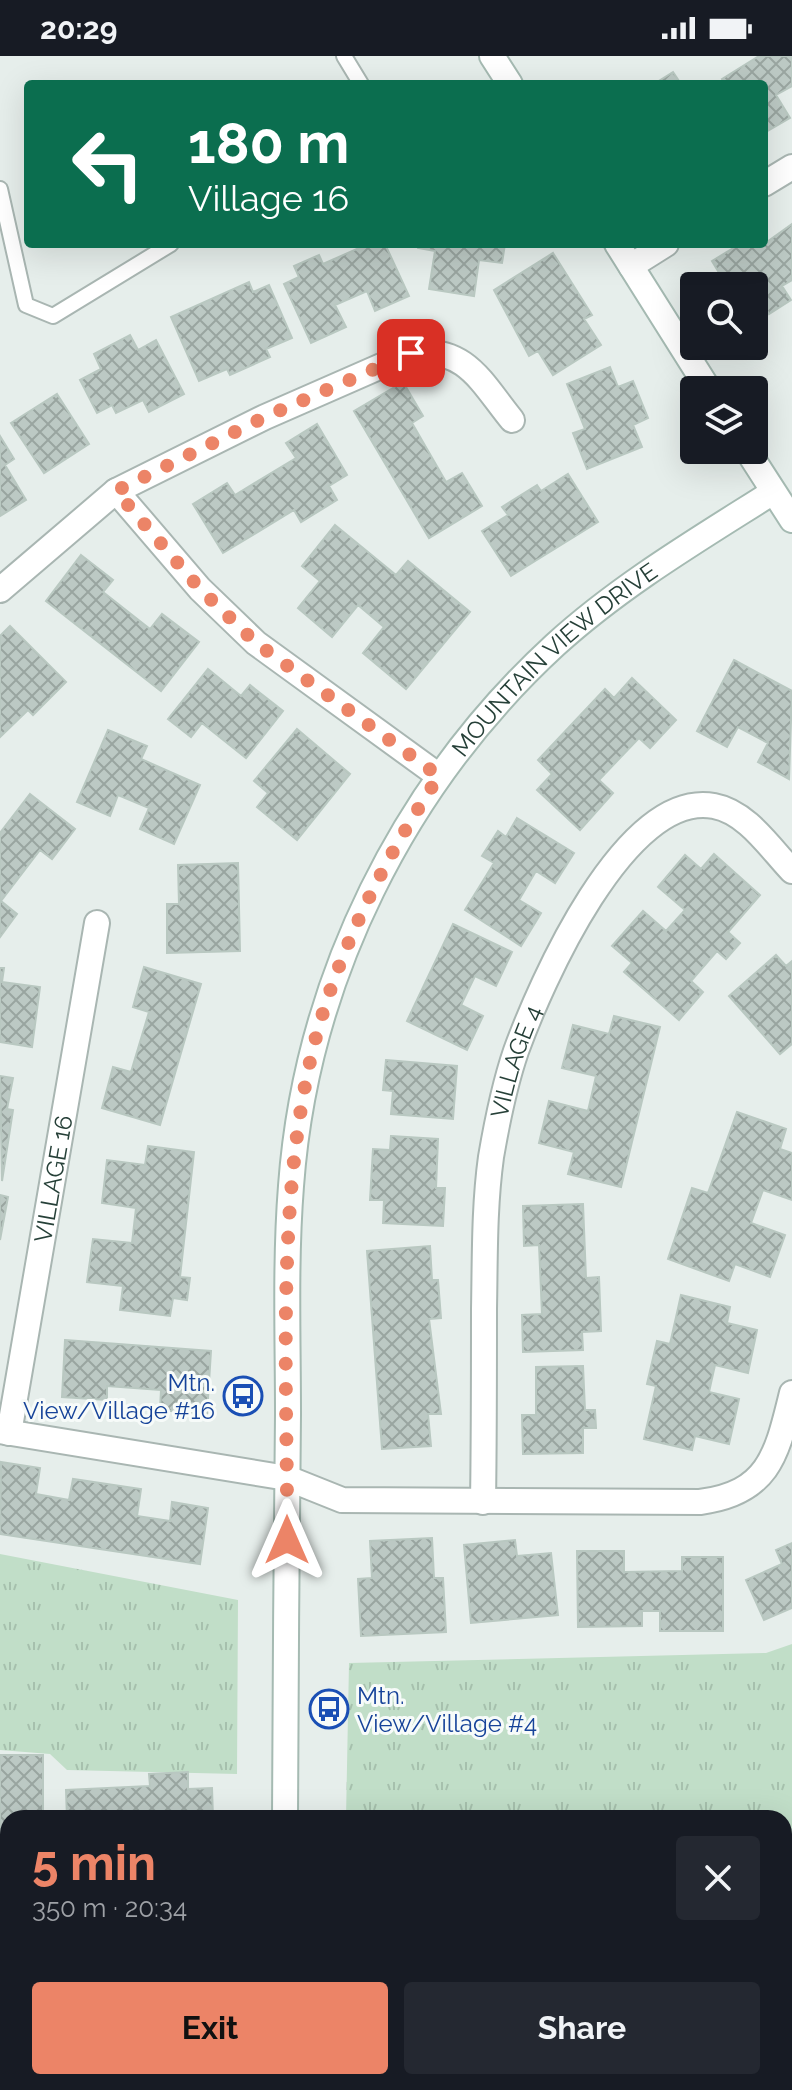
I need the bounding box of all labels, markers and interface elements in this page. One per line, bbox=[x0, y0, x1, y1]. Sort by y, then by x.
text: 20:29 bbox=[40, 11, 117, 46]
text: 180 m bbox=[188, 110, 349, 176]
icon: left bbox=[56, 112, 160, 216]
text: Village 16 bbox=[188, 177, 349, 219]
map controls bbox=[680, 272, 768, 464]
button: search bbox=[680, 272, 768, 360]
pin bbox=[377, 319, 445, 387]
icon: arrive bbox=[389, 331, 433, 375]
button: layers bbox=[680, 376, 768, 464]
street label: MOUNTAIN VIEW DRIVE bbox=[445, 556, 662, 762]
street label: VILLAGE 4 bbox=[484, 1001, 547, 1120]
street label: VILLAGE 16 bbox=[28, 1113, 78, 1245]
place label: Mtn. View/Village #16 bbox=[23, 1368, 215, 1425]
bus stop icon: Mtn. View/Village #16 bbox=[222, 1375, 264, 1417]
position arrow bbox=[245, 1498, 329, 1582]
place label: Mtn. View/Village #4 bbox=[357, 1681, 537, 1738]
bus stop icon: Mtn. View/Village #4 bbox=[308, 1688, 350, 1730]
text: 5 min bbox=[32, 1835, 156, 1891]
button: close bbox=[676, 1836, 760, 1920]
text: 350 m · 20:34 bbox=[32, 1893, 187, 1923]
button: Exit bbox=[32, 1982, 388, 2074]
button: Share bbox=[404, 1982, 760, 2074]

